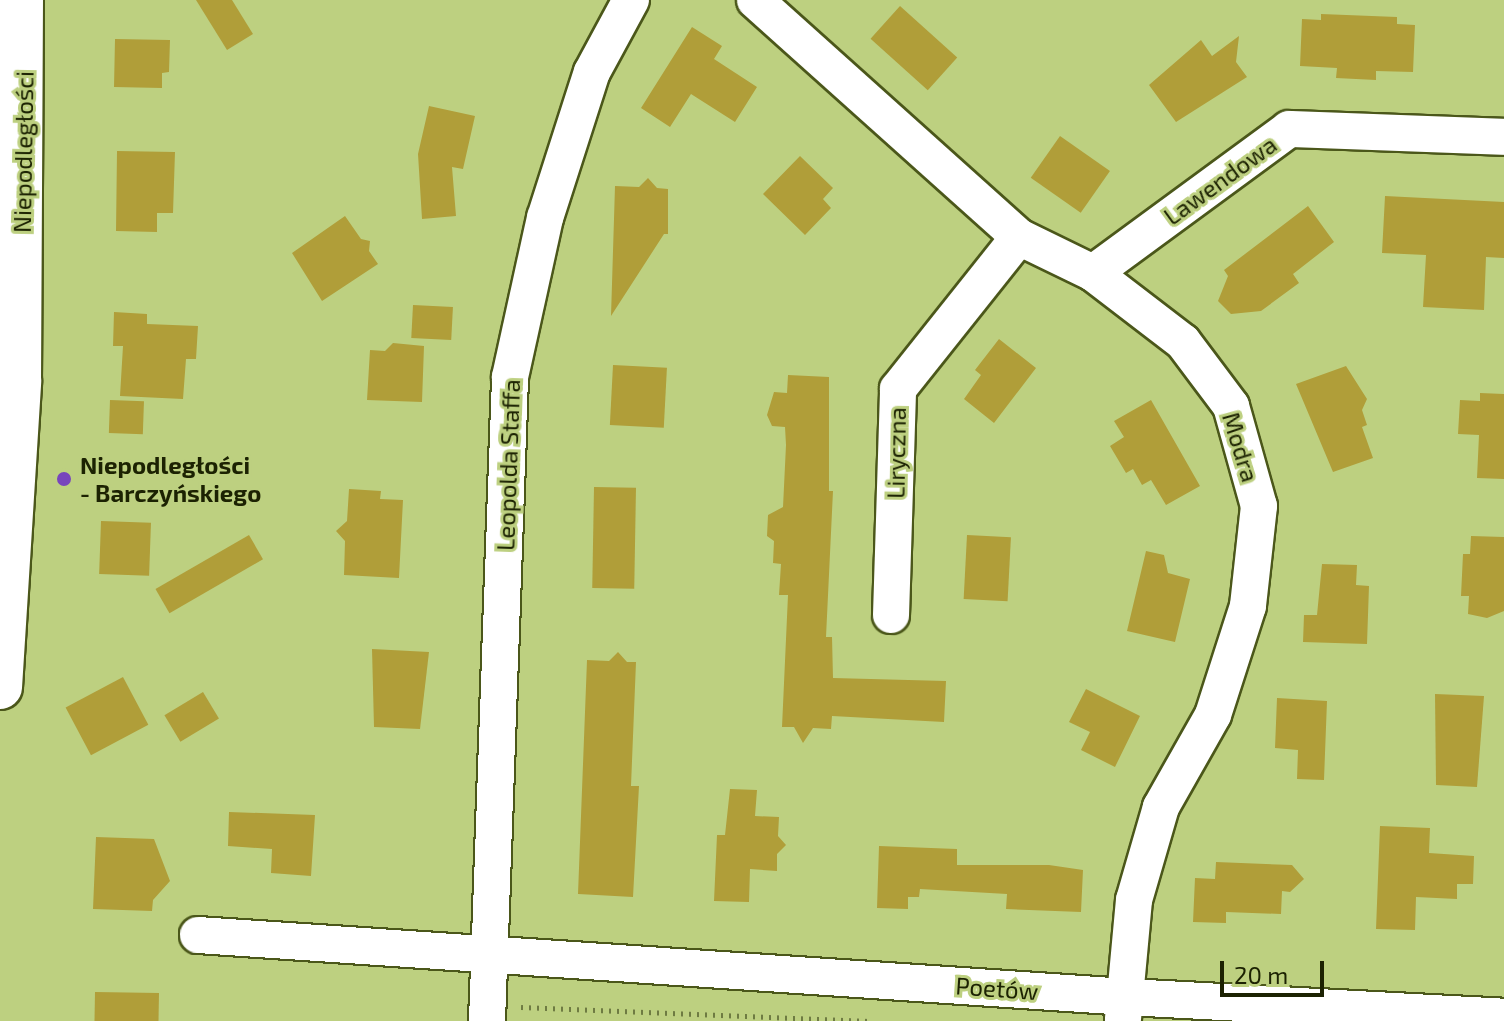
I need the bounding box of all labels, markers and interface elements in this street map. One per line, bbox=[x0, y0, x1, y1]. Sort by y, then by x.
street label: Niepodległości bbox=[7, 71, 39, 233]
street label: Lawendowa bbox=[1158, 129, 1282, 231]
street label: Leopolda Staffa bbox=[491, 379, 525, 551]
street label: Liryczna bbox=[881, 407, 911, 499]
street label: Modra bbox=[1217, 409, 1265, 485]
place label: Niepodległości - Barczyńskiego bbox=[80, 451, 261, 507]
marker: Niepodległości - Barczyńskiego bbox=[55, 470, 73, 488]
scale bar bbox=[1224, 945, 1328, 995]
text: 20 m bbox=[1234, 960, 1288, 989]
street label: Poetów bbox=[955, 971, 1039, 1005]

